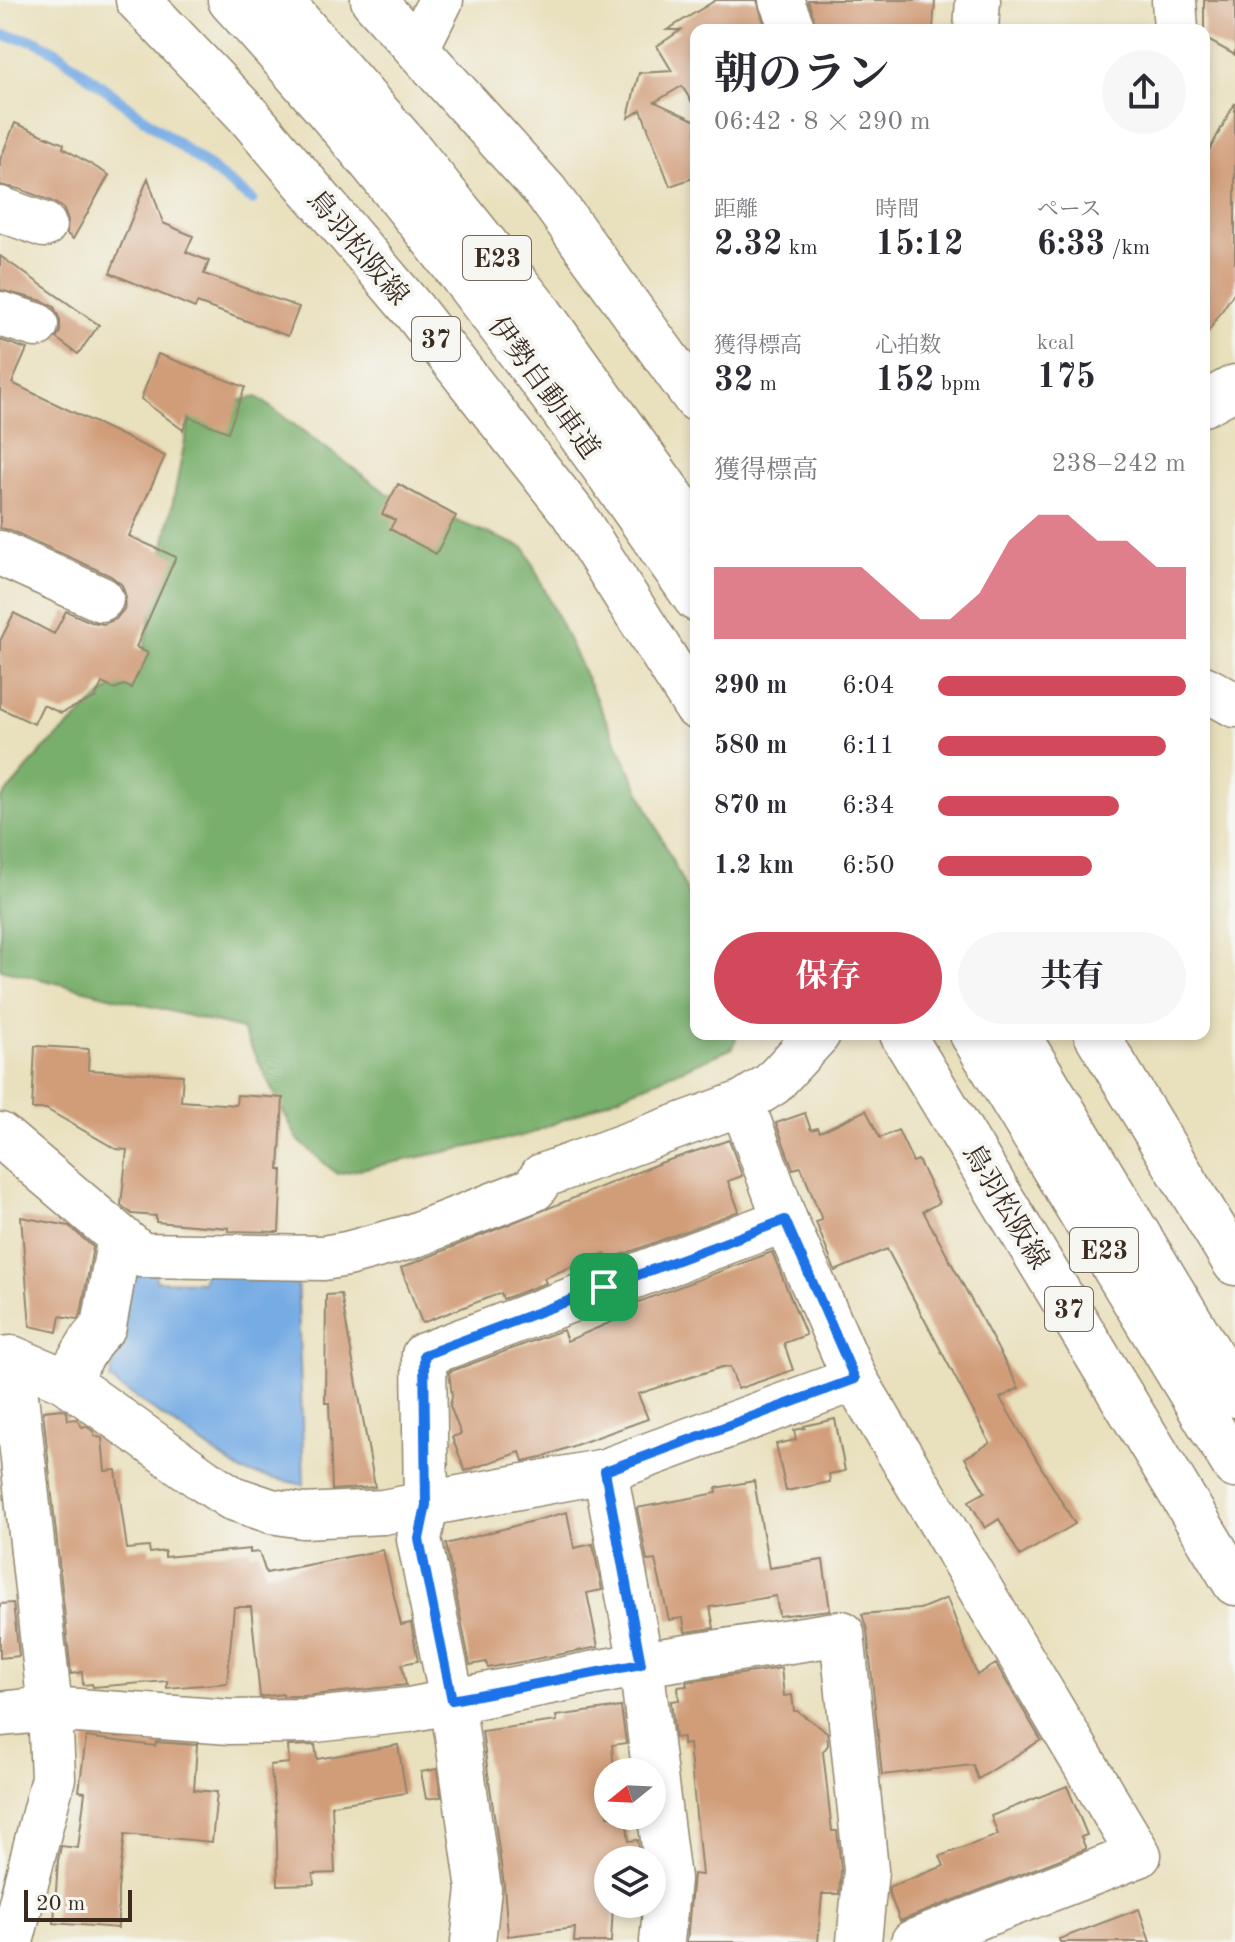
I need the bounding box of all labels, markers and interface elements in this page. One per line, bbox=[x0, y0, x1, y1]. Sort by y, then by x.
button: share bbox=[1102, 50, 1186, 134]
text: 朝のラン bbox=[714, 54, 890, 98]
text: 06:42 · 8 × 290 m bbox=[714, 109, 931, 135]
street label: 鳥羽松阪線 bbox=[301, 184, 415, 312]
text: 距離 bbox=[714, 199, 758, 221]
text: 時間 bbox=[875, 199, 919, 221]
text: ペース bbox=[1037, 199, 1102, 221]
text: 2.32 bbox=[714, 228, 783, 262]
text: 15:12 bbox=[875, 228, 964, 262]
text: 6:33 bbox=[1037, 228, 1105, 262]
road number: E23 bbox=[463, 236, 531, 280]
text: km bbox=[783, 237, 818, 259]
text: /km bbox=[1105, 237, 1150, 259]
street label: 伊勢自動車道 bbox=[482, 311, 606, 465]
road number: 37 bbox=[412, 317, 460, 361]
text: kcal bbox=[1037, 332, 1075, 354]
text: 獲得標高 bbox=[714, 335, 802, 357]
text: 心拍数 bbox=[875, 335, 941, 357]
text: 175 bbox=[1037, 361, 1096, 395]
text: 32 bbox=[714, 364, 753, 398]
text: 152 bbox=[875, 364, 935, 398]
text: m bbox=[753, 373, 777, 395]
text: bpm bbox=[935, 373, 981, 395]
text: 238–242 m bbox=[1051, 451, 1186, 477]
text: 獲得標高 bbox=[714, 458, 818, 484]
text: 290 m bbox=[714, 673, 787, 699]
text: 6:04 bbox=[842, 673, 895, 699]
text: 580 m bbox=[714, 733, 787, 759]
text: 6:11 bbox=[842, 733, 895, 759]
text: 870 m bbox=[714, 793, 787, 819]
text: 6:34 bbox=[842, 793, 895, 819]
text: 1.2 km bbox=[714, 853, 794, 879]
text: 6:50 bbox=[842, 853, 895, 879]
button: 保存 bbox=[714, 932, 942, 1024]
button: 共有 bbox=[958, 932, 1186, 1024]
street label: 鳥羽松阪線 bbox=[956, 1139, 1055, 1275]
road number: E23 bbox=[1070, 1228, 1138, 1272]
pin bbox=[570, 1253, 638, 1321]
icon: arrive bbox=[582, 1265, 626, 1309]
road number: 37 bbox=[1045, 1287, 1093, 1331]
north arrow bbox=[594, 1758, 666, 1830]
map controls bbox=[594, 1758, 666, 1918]
button: layers bbox=[594, 1846, 666, 1918]
scale bar bbox=[24, 1886, 132, 1922]
text: 20 m bbox=[36, 1893, 85, 1915]

